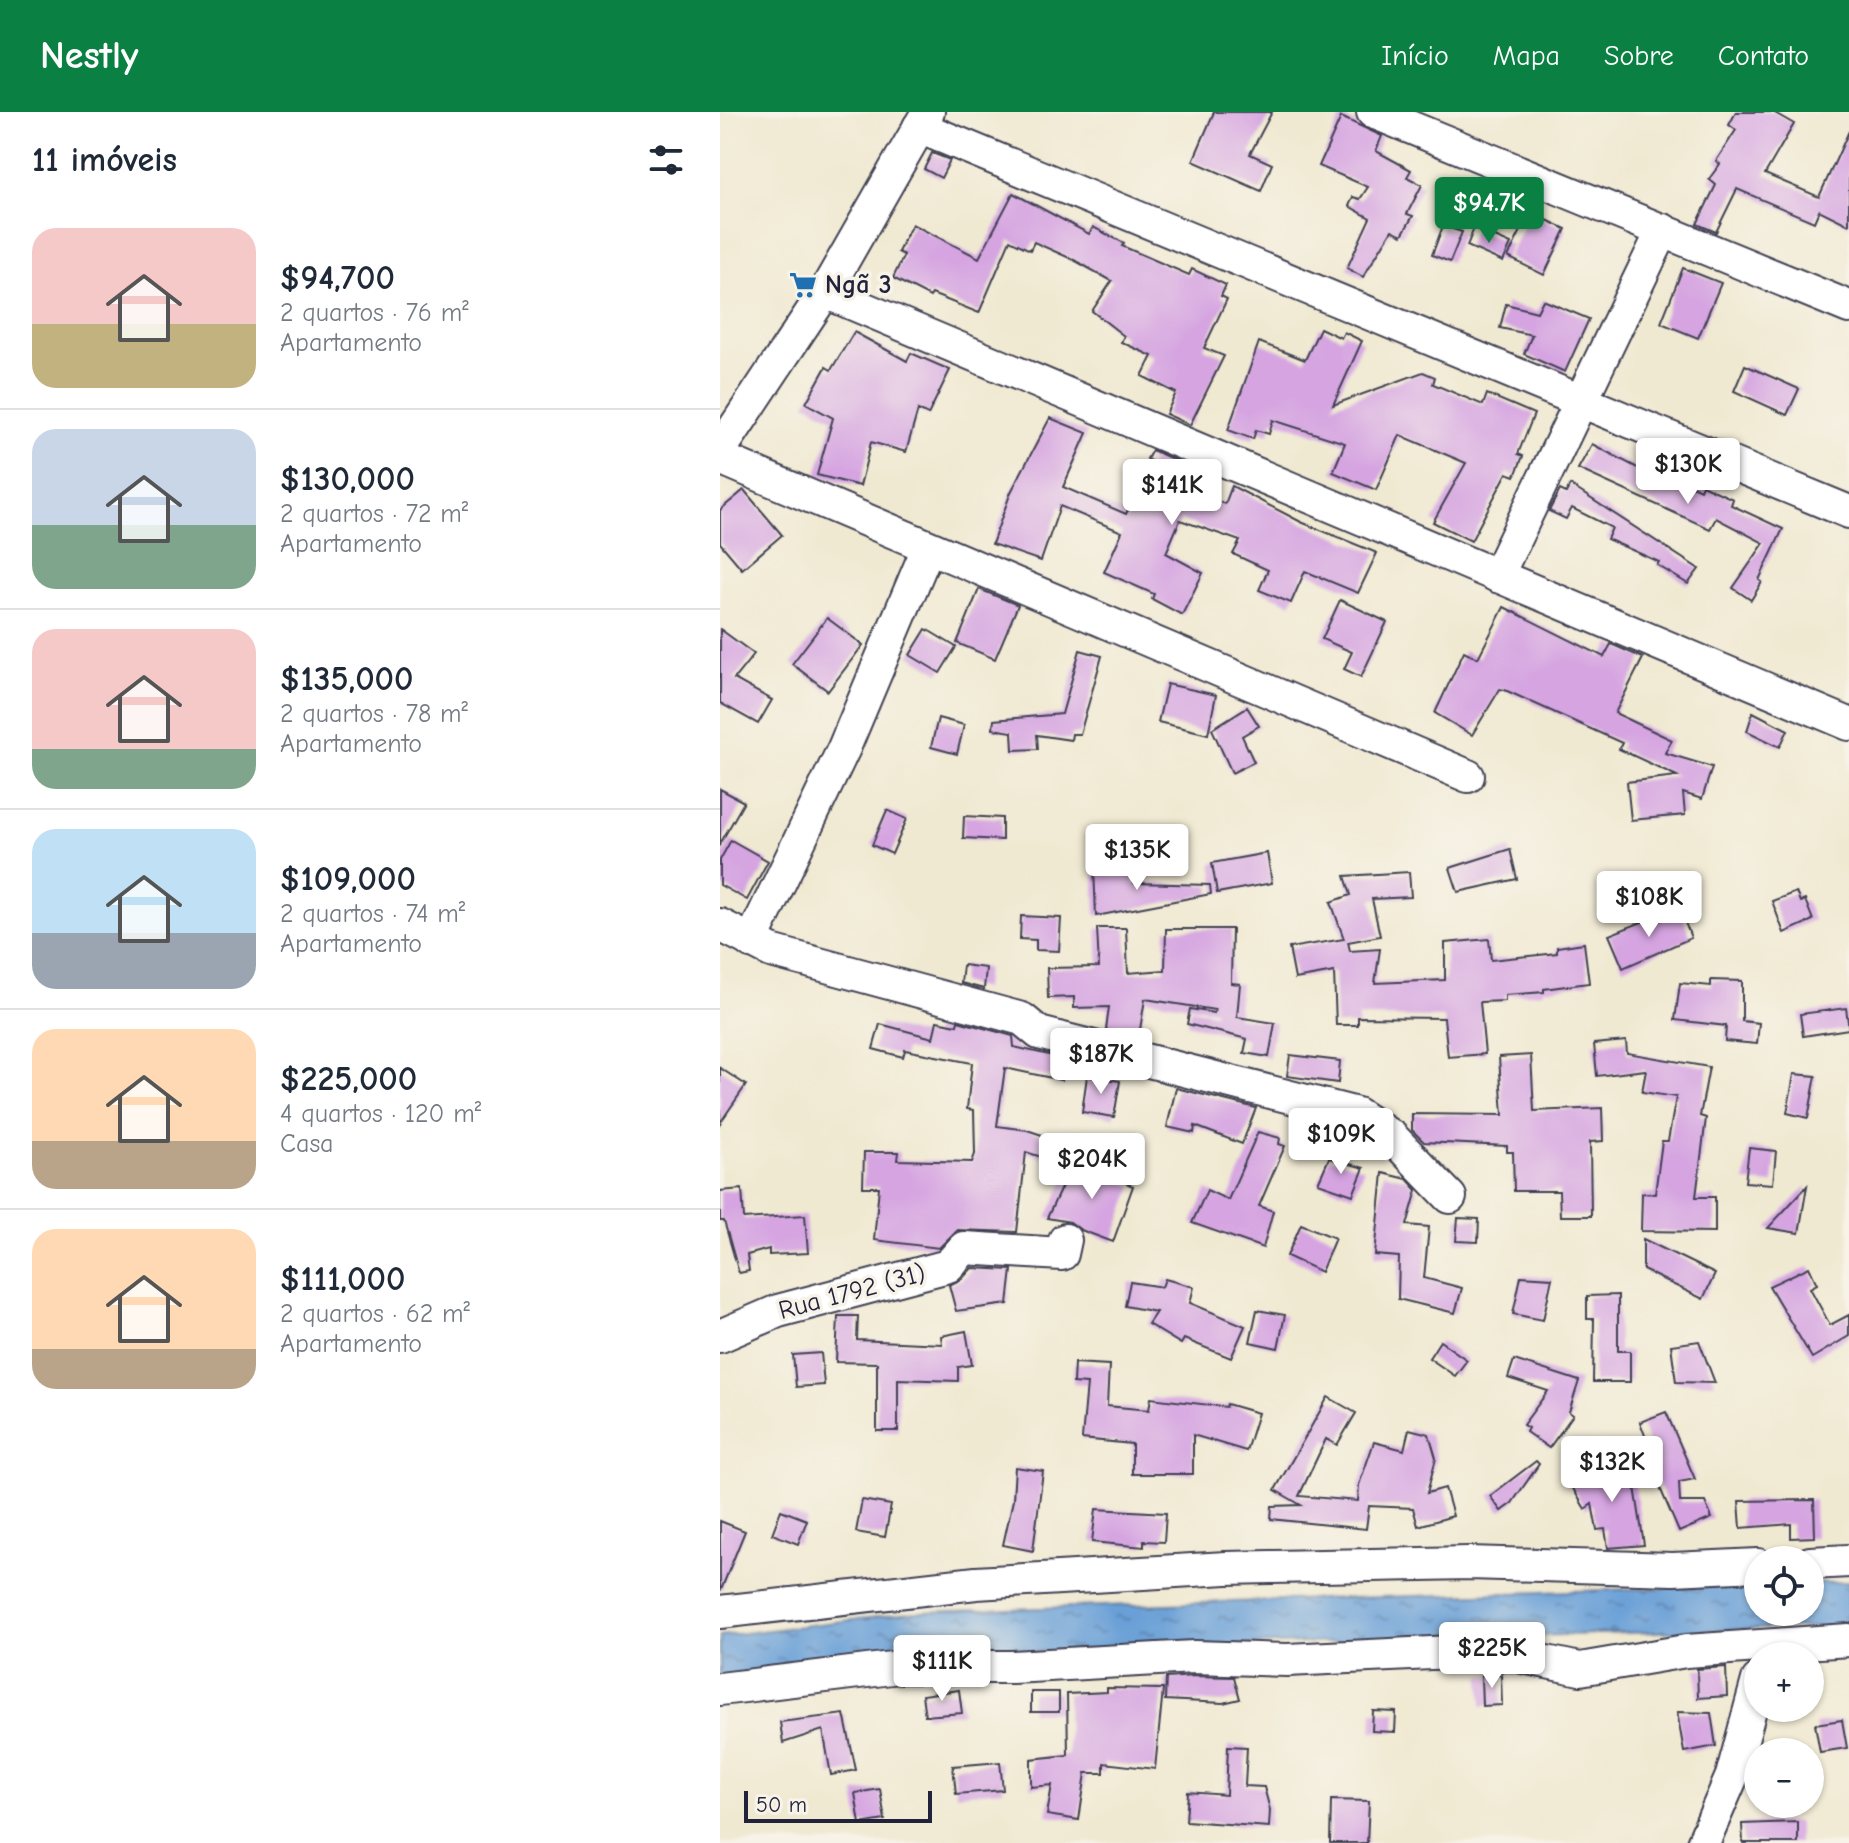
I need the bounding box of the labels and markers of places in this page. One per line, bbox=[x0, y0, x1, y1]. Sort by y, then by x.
pin: $94.7K bbox=[1424, 177, 1554, 245]
supermarket icon: Ngã 3 bbox=[788, 270, 818, 300]
place label: Ngã 3 bbox=[825, 270, 891, 300]
pin: $130K bbox=[1632, 438, 1744, 506]
pin: $141K bbox=[1116, 459, 1228, 527]
pin: $135K bbox=[1081, 824, 1193, 892]
pin: $108K bbox=[1593, 871, 1705, 939]
pin: $187K bbox=[1045, 1028, 1157, 1096]
pin: $109K bbox=[1285, 1108, 1397, 1176]
pin: $204K bbox=[1036, 1133, 1148, 1201]
pin: $132K bbox=[1556, 1436, 1668, 1504]
pin: $225K bbox=[1436, 1622, 1548, 1690]
pin: $111K bbox=[886, 1635, 998, 1703]

